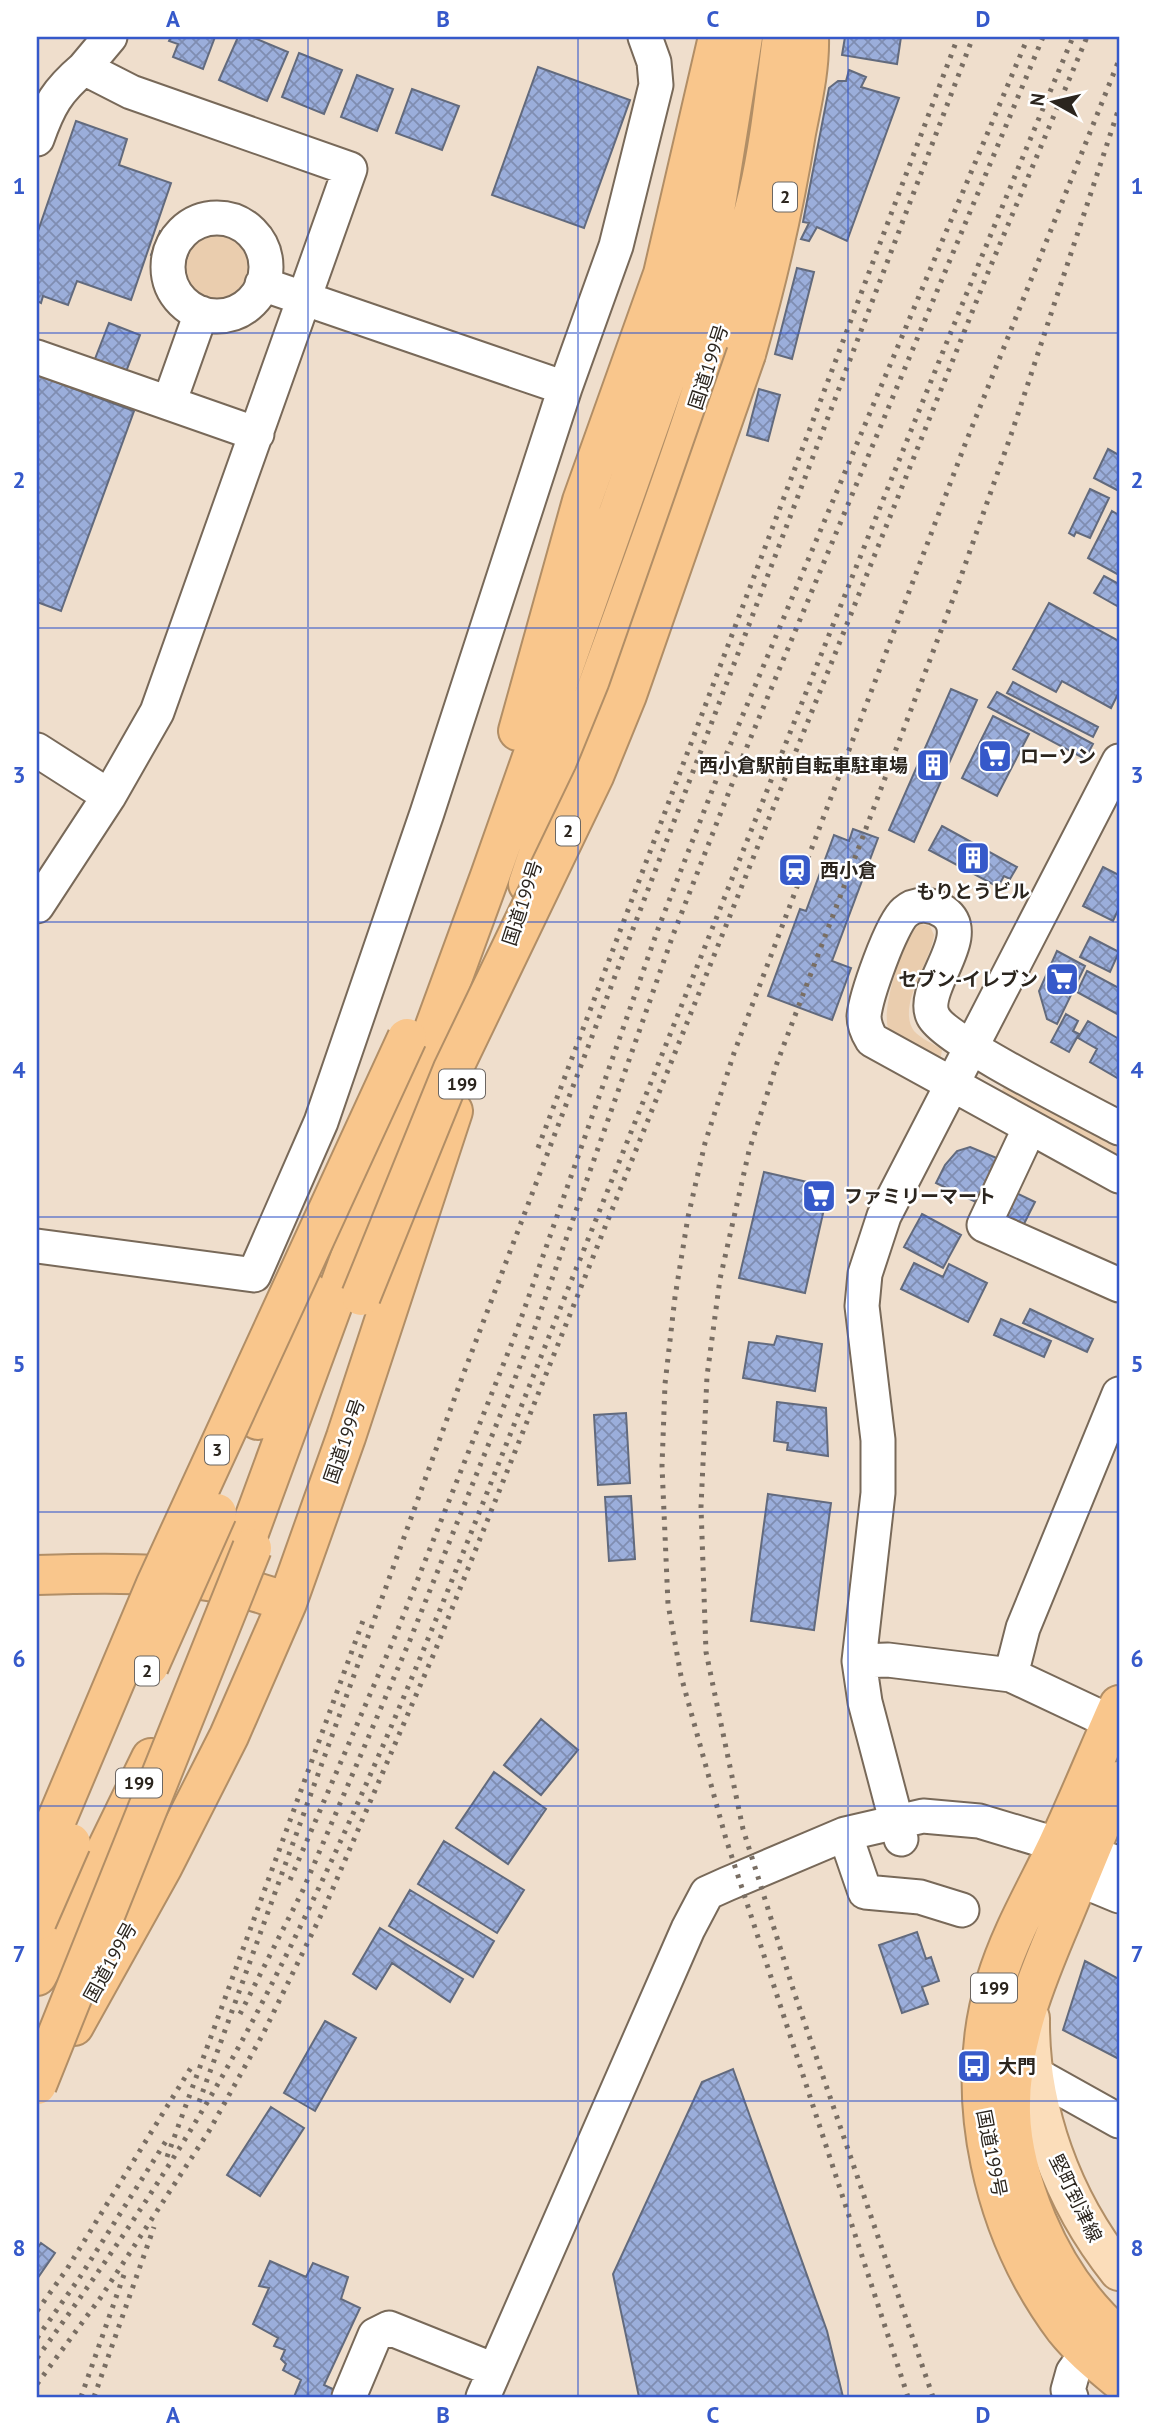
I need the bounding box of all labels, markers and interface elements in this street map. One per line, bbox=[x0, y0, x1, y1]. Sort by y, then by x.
text: A bbox=[166, 4, 180, 33]
text: B bbox=[436, 4, 450, 33]
text: C bbox=[707, 4, 720, 33]
text: D bbox=[976, 4, 990, 33]
north arrow bbox=[1020, 66, 1090, 136]
text: N bbox=[1024, 92, 1050, 107]
text: 1 bbox=[12, 171, 26, 200]
text: 1 bbox=[1130, 171, 1144, 200]
road number: 2 bbox=[773, 182, 797, 212]
street label: 国道199号 bbox=[683, 321, 733, 413]
text: 2 bbox=[12, 465, 26, 494]
text: 2 bbox=[1130, 465, 1144, 494]
supermarket icon: ローソン bbox=[976, 737, 1014, 775]
place label: ローソン bbox=[1020, 744, 1096, 768]
building icon: 西小倉駅前自転車駐車場 bbox=[914, 746, 952, 784]
place label: 西小倉駅前自転車駐車場 bbox=[699, 753, 908, 777]
text: 3 bbox=[12, 760, 26, 789]
text: 3 bbox=[1130, 760, 1144, 789]
road number: 2 bbox=[556, 816, 580, 846]
building icon: もりとうビル bbox=[954, 839, 992, 877]
station icon: 西小倉 bbox=[776, 851, 814, 889]
street label: 国道199号 bbox=[497, 857, 547, 949]
place label: 西小倉 bbox=[820, 858, 877, 882]
place label: もりとうビル bbox=[916, 879, 1030, 903]
supermarket icon: セブン-イレブン bbox=[1043, 960, 1081, 998]
place label: セブン-イレブン bbox=[898, 967, 1038, 991]
text: 4 bbox=[12, 1055, 26, 1084]
text: 4 bbox=[1130, 1055, 1144, 1084]
road number: 199 bbox=[439, 1070, 485, 1098]
supermarket icon: ファミリーマート bbox=[800, 1177, 838, 1215]
place label: ファミリーマート bbox=[844, 1184, 996, 1208]
text: 5 bbox=[12, 1349, 26, 1378]
text: 5 bbox=[1130, 1349, 1144, 1378]
street label: 国道199号 bbox=[318, 1395, 370, 1487]
road number: 3 bbox=[205, 1436, 229, 1464]
text: 6 bbox=[12, 1644, 26, 1673]
text: 6 bbox=[1130, 1644, 1144, 1673]
road number: 2 bbox=[135, 1656, 159, 1686]
road number: 199 bbox=[116, 1768, 162, 1798]
street label: 国道199号 bbox=[78, 1918, 142, 2006]
text: 7 bbox=[12, 1939, 26, 1968]
text: 7 bbox=[1130, 1939, 1144, 1968]
road number: 199 bbox=[971, 1974, 1017, 2002]
bus stop icon: 大門 bbox=[955, 2047, 993, 2085]
place label: 大門 bbox=[998, 2054, 1036, 2078]
street label: 国道199号 bbox=[972, 2107, 1012, 2199]
street label: 堅町到津線 bbox=[1044, 2150, 1108, 2246]
text: 8 bbox=[12, 2233, 26, 2262]
text: 8 bbox=[1130, 2233, 1144, 2262]
text: A bbox=[166, 2400, 180, 2429]
text: B bbox=[436, 2400, 450, 2429]
text: C bbox=[707, 2400, 720, 2429]
text: D bbox=[976, 2400, 990, 2429]

